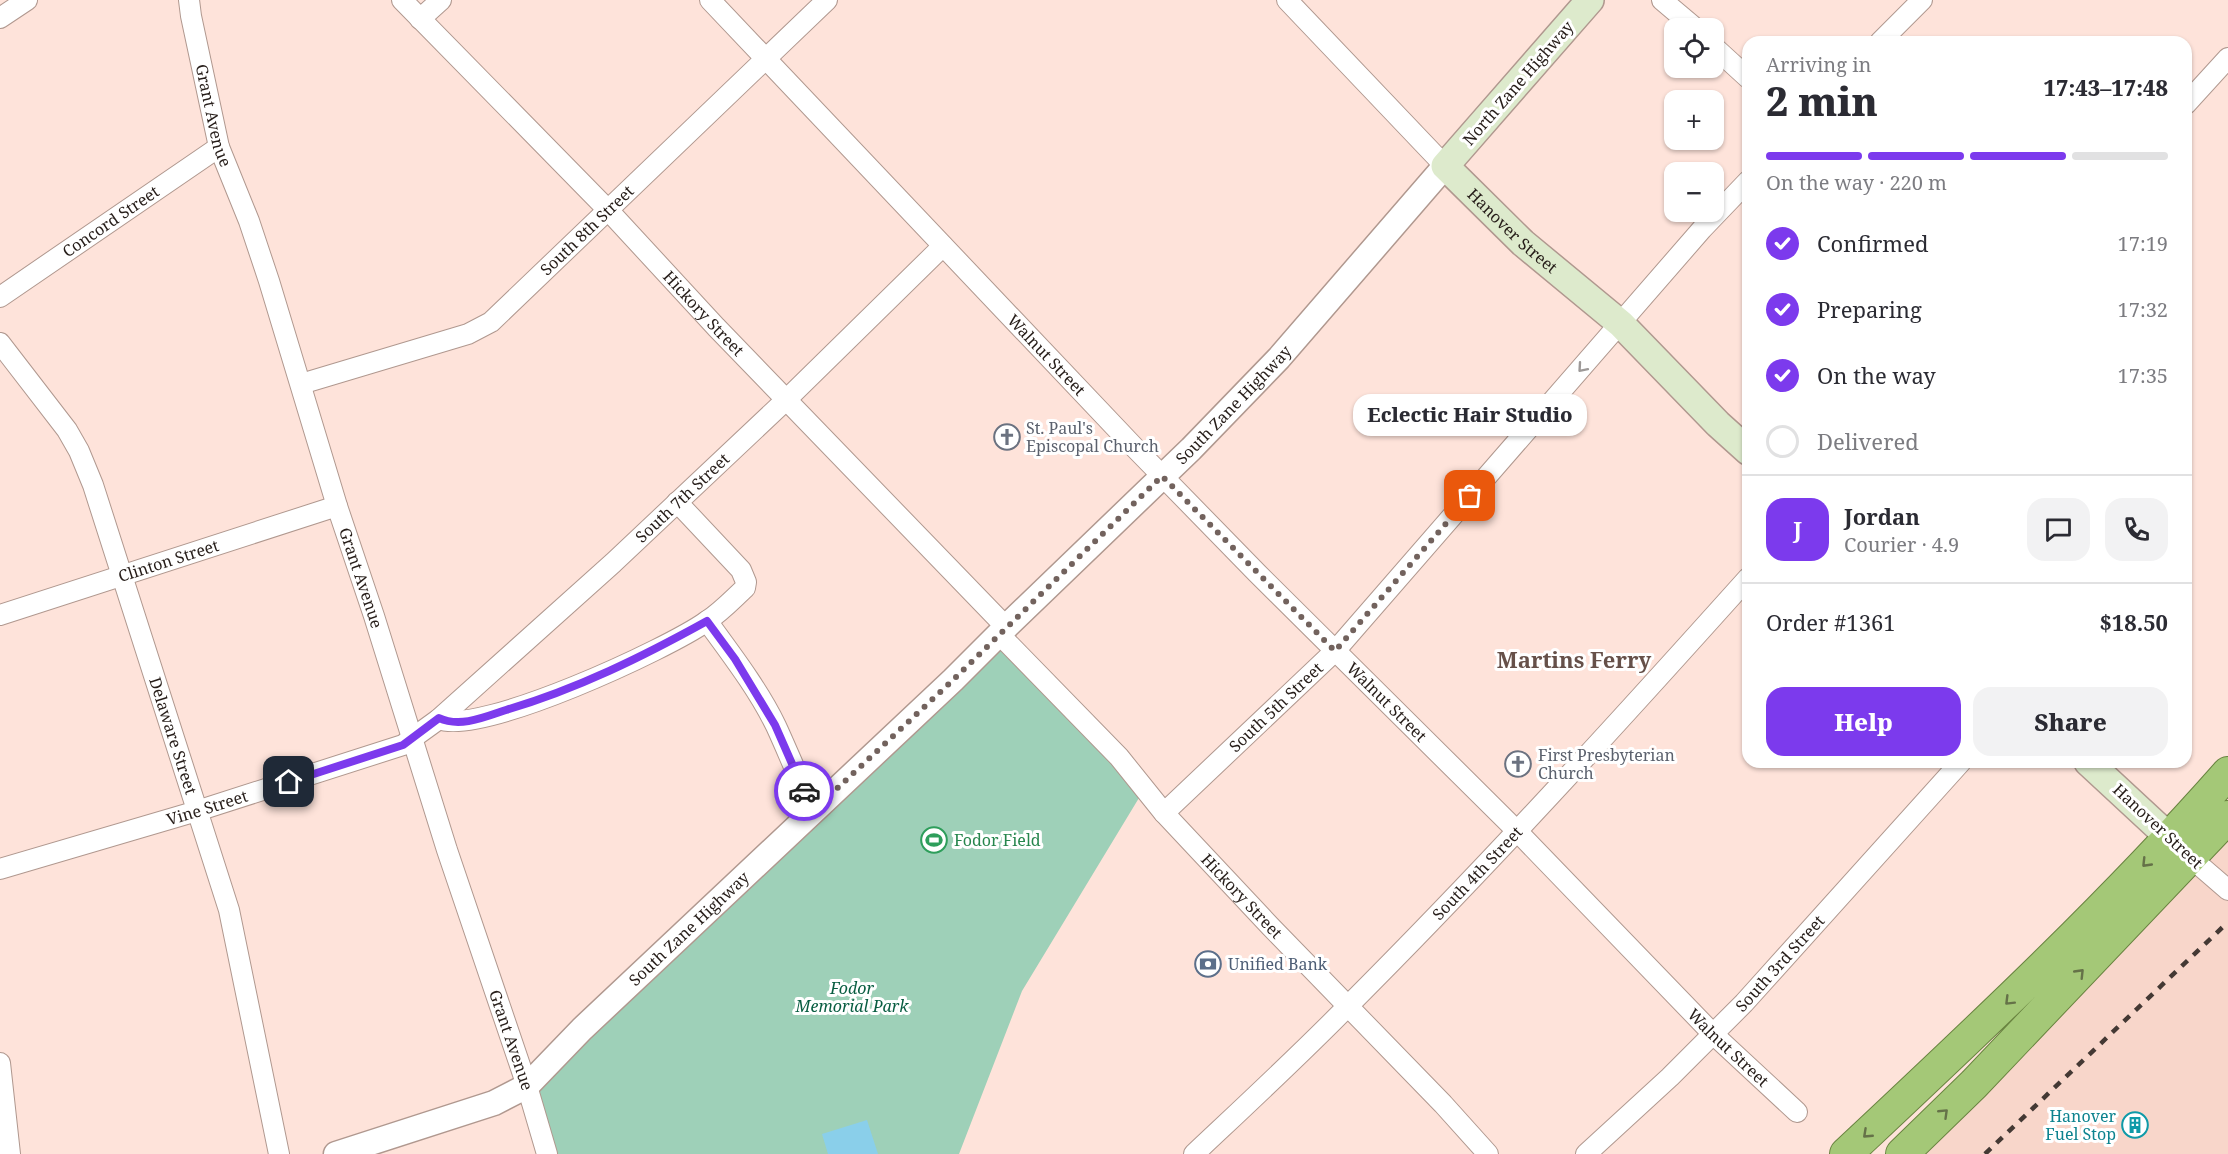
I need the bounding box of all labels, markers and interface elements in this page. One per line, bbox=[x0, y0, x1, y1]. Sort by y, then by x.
street label: North Zane Highway bbox=[1458, 15, 1579, 150]
map controls bbox=[1664, 18, 1724, 222]
button: locate bbox=[1664, 18, 1724, 78]
text: Arriving in bbox=[1766, 51, 1871, 78]
street label: Grant Avenue bbox=[191, 62, 237, 170]
text: 17:43–17:48 bbox=[2044, 72, 2168, 102]
text: 2 min bbox=[1766, 74, 1878, 127]
button: + bbox=[1664, 90, 1724, 150]
button: − bbox=[1664, 162, 1724, 222]
text: On the way · 220 m bbox=[1766, 169, 1947, 196]
street label: Concord Street bbox=[58, 180, 164, 262]
street label: South 8th Street bbox=[535, 180, 639, 280]
street label: Hanover Street bbox=[1463, 183, 1562, 278]
icon: check bbox=[1766, 227, 1799, 260]
text: Confirmed bbox=[1817, 228, 1928, 258]
text: 17:19 bbox=[2118, 230, 2168, 257]
street label: Hickory Street bbox=[658, 266, 749, 361]
icon: check bbox=[1766, 293, 1799, 326]
text: Preparing bbox=[1817, 294, 1922, 324]
text: 17:32 bbox=[2118, 296, 2168, 323]
street label: Walnut Street bbox=[1003, 309, 1091, 401]
street label: South Zane Highway bbox=[1171, 340, 1297, 469]
icon: check bbox=[1766, 359, 1799, 392]
text: On the way bbox=[1817, 360, 1936, 390]
one-way arrow bbox=[1578, 361, 1589, 372]
text: 17:35 bbox=[2118, 362, 2168, 389]
callout: Eclectic Hair Studio bbox=[1353, 394, 1587, 436]
text: Eclectic Hair Studio bbox=[1367, 401, 1573, 428]
place label: St. Paul's Episcopal Church bbox=[1026, 417, 1159, 457]
church icon: St. Paul's Episcopal Church bbox=[992, 422, 1022, 452]
text: Delivered bbox=[1817, 426, 1919, 456]
street label: South 7th Street bbox=[630, 448, 734, 547]
pin bbox=[1444, 470, 1495, 521]
icon: bag bbox=[1453, 479, 1486, 512]
button: chat bbox=[2027, 498, 2090, 561]
button: phone bbox=[2105, 498, 2168, 561]
text: Jordan bbox=[1844, 501, 1920, 531]
text: J bbox=[1793, 514, 1802, 544]
street label: Grant Avenue bbox=[334, 525, 388, 631]
text: Courier · 4.9 bbox=[1844, 531, 1959, 558]
street label: Clinton Street bbox=[115, 534, 222, 587]
text: Order #1361 bbox=[1766, 607, 1896, 637]
text: $18.50 bbox=[2099, 607, 2168, 637]
district label: Martins Ferry bbox=[1497, 644, 1651, 674]
street label: South 5th Street bbox=[1224, 657, 1328, 757]
street label: Walnut Street bbox=[1342, 657, 1432, 747]
street label: Delaware Street bbox=[144, 674, 202, 797]
button: Help bbox=[1766, 687, 1961, 756]
button: Share bbox=[1973, 687, 2168, 756]
place label: First Presbyterian Church bbox=[1538, 744, 1675, 784]
church icon: First Presbyterian Church bbox=[1503, 749, 1533, 779]
pin bbox=[263, 756, 314, 807]
courier bbox=[774, 761, 834, 821]
icon: home bbox=[272, 765, 305, 798]
icon: car bbox=[788, 775, 821, 808]
street label: Hanover Street bbox=[2108, 779, 2208, 874]
street label: Vine Street bbox=[164, 784, 251, 830]
street label: South 4th Street bbox=[1427, 821, 1527, 925]
sports icon: Fodor Field bbox=[919, 825, 949, 855]
place label: Fodor Field bbox=[954, 829, 1041, 851]
street label: Hickory Street bbox=[1196, 849, 1288, 944]
one-way arrow bbox=[2143, 855, 2154, 866]
street label: South Zane Highway bbox=[624, 866, 755, 991]
street label: South 3rd Street bbox=[1730, 910, 1829, 1017]
bank icon: Unified Bank bbox=[1193, 949, 1223, 979]
place label: Unified Bank bbox=[1228, 953, 1328, 975]
one-way arrow bbox=[2073, 970, 2084, 980]
park label: Fodor Memorial Park bbox=[795, 977, 909, 1017]
street label: Grant Avenue bbox=[484, 987, 539, 1093]
one-way arrow bbox=[2005, 993, 2016, 1004]
street label: Walnut Street bbox=[1683, 1003, 1774, 1092]
place label: Hanover Fuel Stop bbox=[2045, 1105, 2116, 1145]
one-way arrow bbox=[1937, 1110, 1948, 1121]
building icon: Hanover Fuel Stop bbox=[2120, 1110, 2150, 1140]
one-way arrow bbox=[1863, 1127, 1873, 1138]

